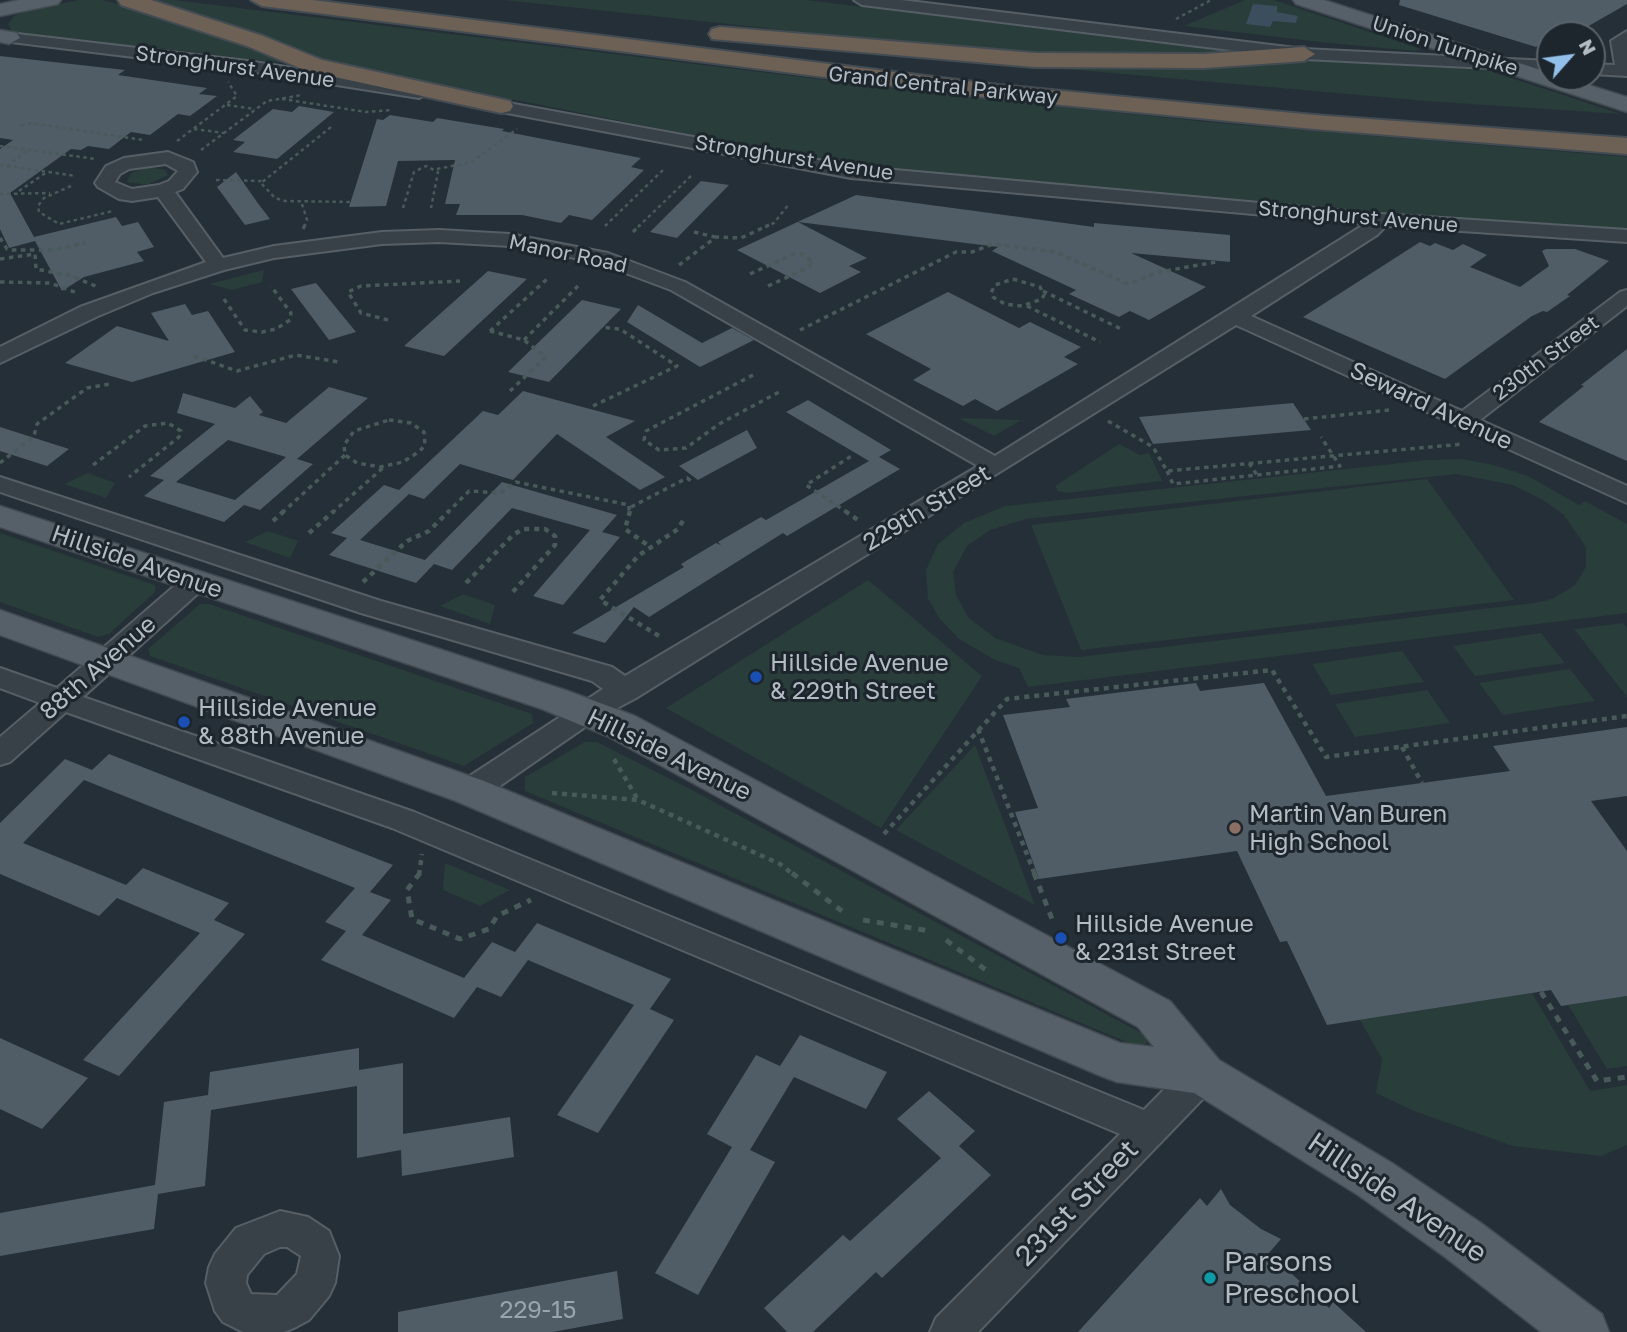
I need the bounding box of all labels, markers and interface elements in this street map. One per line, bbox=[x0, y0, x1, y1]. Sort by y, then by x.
street label: Union Turnpike bbox=[1369, 11, 1521, 81]
north arrow bbox=[1536, 21, 1606, 91]
text: N bbox=[1575, 35, 1602, 59]
street label: Stronghurst Avenue bbox=[134, 41, 336, 93]
street label: Grand Central Parkway bbox=[827, 61, 1059, 111]
street label: Stronghurst Avenue bbox=[693, 130, 895, 186]
street label: Stronghurst Avenue bbox=[1257, 196, 1459, 238]
street label: Manor Road bbox=[507, 229, 629, 279]
street label: 230th Street bbox=[1488, 310, 1604, 406]
street label: Seward Avenue bbox=[1345, 356, 1517, 456]
street label: 229th Street bbox=[858, 459, 996, 557]
street label: Hillside Avenue bbox=[48, 519, 226, 605]
street label: 88th Avenue bbox=[34, 610, 162, 726]
place label: Hillside Avenue & 229th Street bbox=[770, 649, 949, 705]
marker: Hillside Avenue & 229th Street bbox=[748, 669, 764, 685]
place label: Hillside Avenue & 88th Avenue bbox=[198, 694, 377, 750]
street label: Hillside Avenue bbox=[582, 703, 756, 807]
marker: Hillside Avenue & 88th Avenue bbox=[176, 714, 192, 730]
place label: Martin Van Buren High School bbox=[1249, 800, 1447, 856]
marker: Martin Van Buren High School bbox=[1227, 820, 1243, 836]
place label: Hillside Avenue & 231st Street bbox=[1075, 910, 1254, 966]
marker: Hillside Avenue & 231st Street bbox=[1053, 930, 1069, 946]
street label: Hillside Avenue bbox=[1301, 1126, 1493, 1270]
street label: 231st Street bbox=[1009, 1133, 1145, 1273]
place label: Parsons Preschool bbox=[1224, 1245, 1359, 1311]
marker: Parsons Preschool bbox=[1202, 1270, 1218, 1286]
house number: 229-15 bbox=[499, 1296, 577, 1324]

